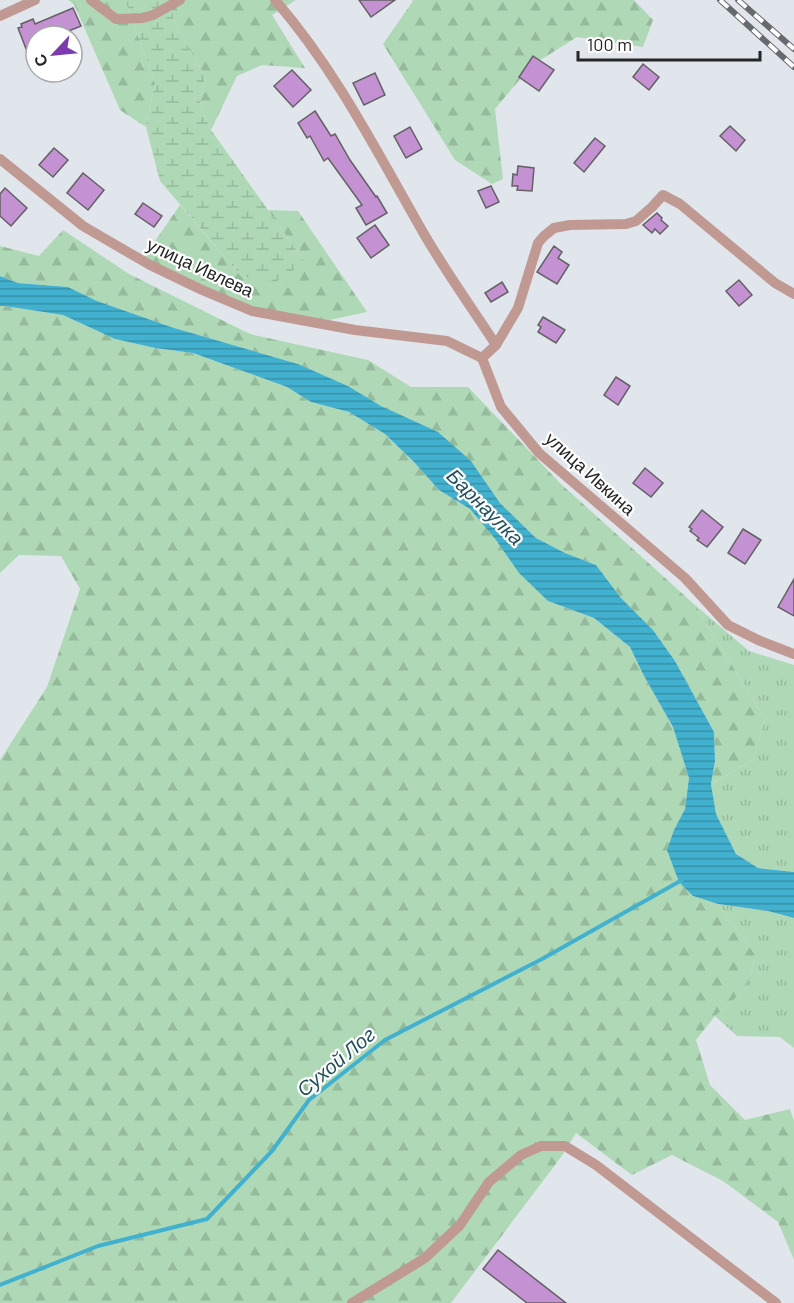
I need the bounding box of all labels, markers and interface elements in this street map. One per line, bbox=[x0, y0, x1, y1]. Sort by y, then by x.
north arrow bbox=[24, 24, 84, 84]
scale bar bbox=[578, 24, 760, 62]
text: 100 m bbox=[587, 33, 632, 55]
text: С bbox=[29, 51, 51, 70]
street label: улица Ивлева bbox=[144, 233, 258, 302]
street label: улица Ивкина bbox=[541, 427, 641, 520]
water label: Барнаулка bbox=[442, 463, 529, 550]
water label: Сухой Лог bbox=[291, 1021, 379, 1101]

